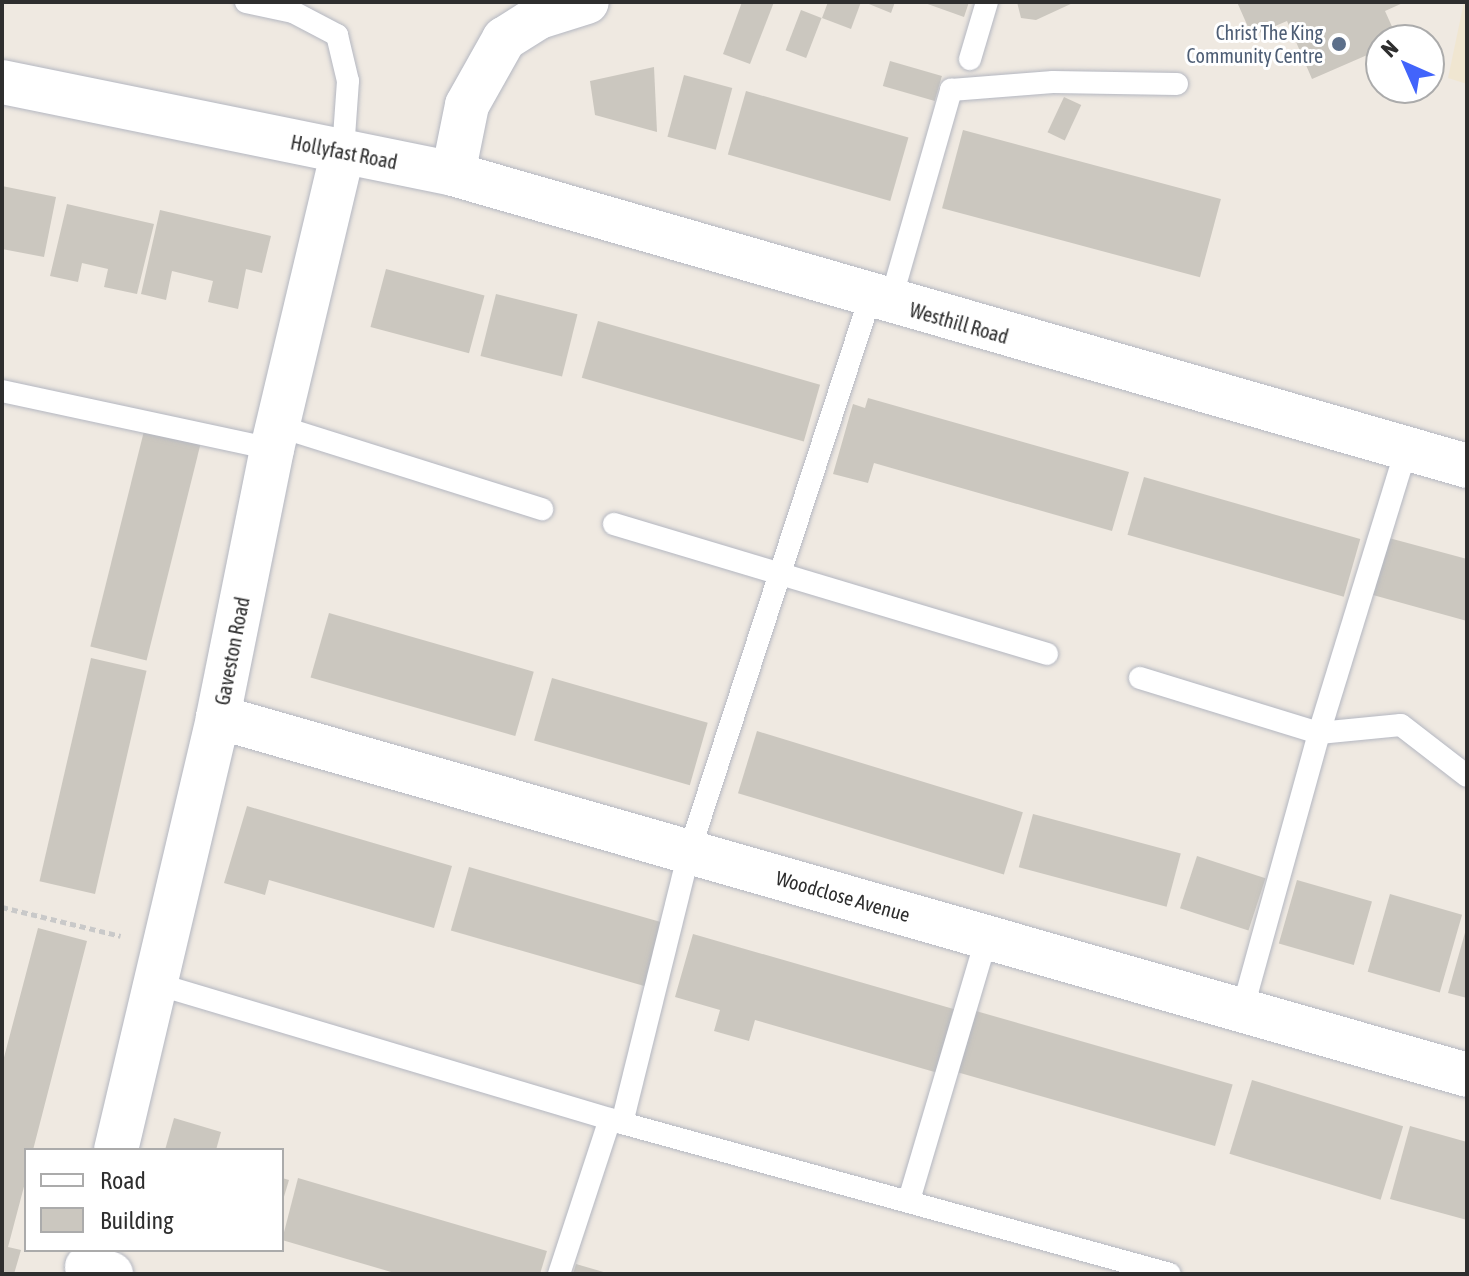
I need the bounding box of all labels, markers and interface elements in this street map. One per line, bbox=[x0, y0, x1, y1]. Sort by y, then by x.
place label: Christ The King Community Centre bbox=[1187, 20, 1323, 67]
north arrow bbox=[1365, 24, 1445, 104]
marker: Christ The King Community Centre bbox=[1330, 35, 1348, 53]
text: N bbox=[1376, 35, 1403, 62]
street label: Hollyfast Road bbox=[289, 130, 399, 174]
street label: Westhill Road bbox=[907, 297, 1011, 349]
street label: Gaveston Road bbox=[210, 595, 254, 707]
street label: Woodclose Avenue bbox=[773, 865, 913, 927]
legend bbox=[24, 1148, 284, 1252]
text: Road bbox=[100, 1167, 146, 1194]
text: Building bbox=[100, 1207, 173, 1234]

